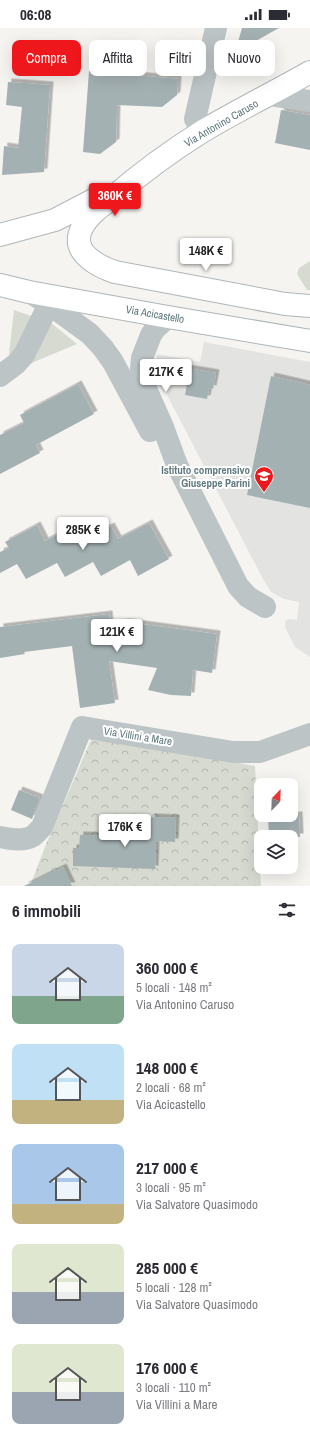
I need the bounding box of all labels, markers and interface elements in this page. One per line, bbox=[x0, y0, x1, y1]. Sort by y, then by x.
text: 06:08 bbox=[20, 4, 51, 25]
chip: Compra bbox=[12, 40, 81, 76]
chip: Affitta bbox=[89, 40, 147, 76]
chip: Filtri bbox=[155, 40, 206, 76]
chip: Nuovo bbox=[214, 40, 275, 76]
street label: Via Antonino Caruso bbox=[182, 96, 260, 150]
pin: 360K € bbox=[82, 183, 148, 217]
text: 360K € bbox=[98, 187, 132, 204]
pin: 148K € bbox=[173, 238, 239, 272]
text: 148K € bbox=[189, 242, 223, 259]
street label: Via Acicastello bbox=[125, 302, 185, 326]
pin: 217K € bbox=[133, 359, 199, 393]
text: 217K € bbox=[149, 363, 183, 380]
place label: Istituto comprensivo Giuseppe Parini bbox=[161, 463, 250, 490]
school or university icon: Istituto comprensivo Giuseppe Parini bbox=[253, 465, 275, 493]
pin: 285K € bbox=[50, 517, 116, 551]
text: 285K € bbox=[66, 521, 100, 538]
pin: 121K € bbox=[84, 619, 150, 653]
text: 121K € bbox=[100, 623, 134, 640]
street label: Via Villini a Mare bbox=[103, 724, 173, 748]
north arrow bbox=[254, 778, 298, 822]
map controls bbox=[254, 778, 298, 874]
pin: 176K € bbox=[92, 814, 158, 848]
text: 176K € bbox=[108, 818, 142, 835]
button: layers bbox=[254, 830, 298, 874]
text: 6 immobili bbox=[12, 899, 81, 922]
icon: filters bbox=[276, 899, 298, 921]
text: 360 000 € bbox=[136, 956, 198, 979]
icon: home bbox=[44, 960, 92, 1008]
text: 5 locali · 148 m² bbox=[136, 979, 212, 996]
text: Via Antonino Caruso bbox=[136, 996, 234, 1013]
text: 148 000 € bbox=[136, 1056, 198, 1079]
icon: home bbox=[44, 1060, 92, 1108]
text: 2 locali · 68 m² bbox=[136, 1079, 206, 1096]
text: Via Acicastello bbox=[136, 1096, 206, 1113]
text: 217 000 € bbox=[136, 1156, 198, 1179]
icon: home bbox=[44, 1160, 92, 1208]
text: 3 locali · 95 m² bbox=[136, 1179, 206, 1196]
text: Via Salvatore Quasimodo bbox=[136, 1196, 258, 1213]
text: 285 000 € bbox=[136, 1256, 198, 1279]
icon: home bbox=[44, 1260, 92, 1308]
text: 5 locali · 128 m² bbox=[136, 1279, 212, 1296]
text: Via Salvatore Quasimodo bbox=[136, 1296, 258, 1313]
text: 176 000 € bbox=[136, 1356, 198, 1379]
icon: home bbox=[44, 1360, 92, 1408]
text: 3 locali · 110 m² bbox=[136, 1379, 211, 1396]
text: Via Villini a Mare bbox=[136, 1396, 217, 1413]

